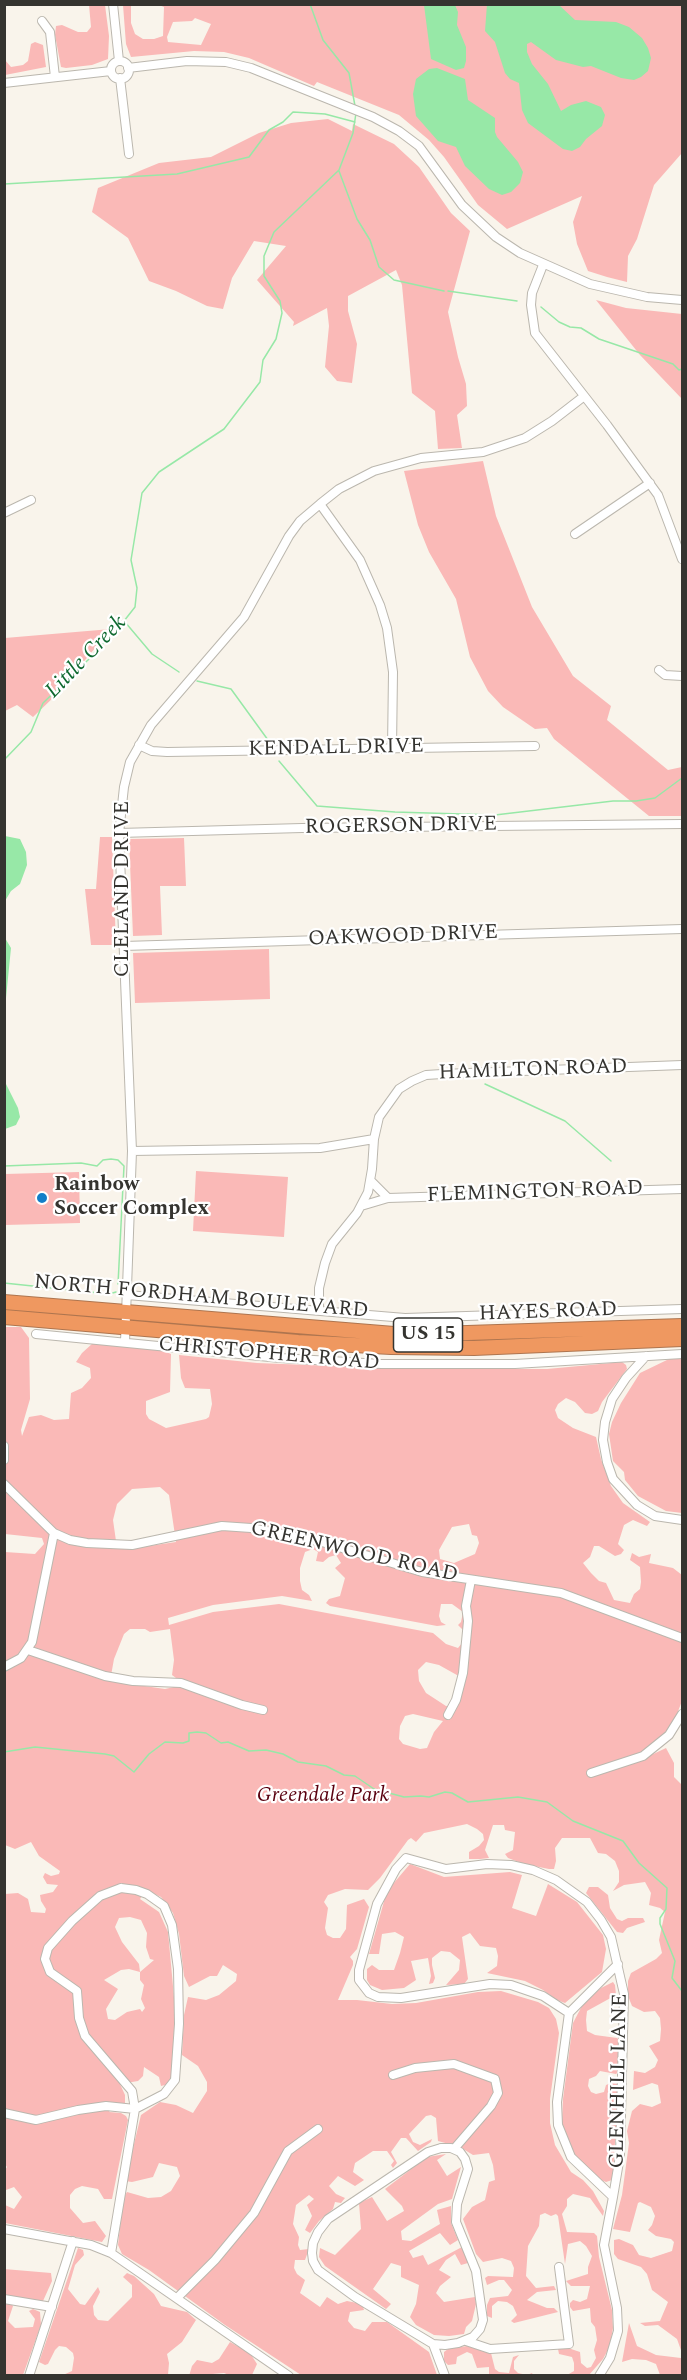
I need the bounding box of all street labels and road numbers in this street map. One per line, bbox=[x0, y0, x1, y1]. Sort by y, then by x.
street label: KENDALL DRIVE bbox=[248, 735, 424, 763]
street label: CLELAND DRIVE bbox=[111, 801, 137, 977]
street label: ROGERSON DRIVE bbox=[305, 813, 497, 841]
street label: OAKWOOD DRIVE bbox=[308, 921, 498, 953]
street label: HAMILTON ROAD bbox=[438, 1055, 628, 1087]
street label: FLEMINGTON ROAD bbox=[427, 1177, 643, 1209]
street label: NORTH FORDHAM BOULEVARD bbox=[33, 1271, 369, 1325]
street label: HAYES ROAD bbox=[478, 1298, 618, 1328]
road number: US 15 bbox=[394, 1318, 462, 1352]
street label: CHRISTOPHER ROAD bbox=[157, 1333, 381, 1377]
street label: GREENWOOD ROAD bbox=[248, 1517, 460, 1589]
street label: GLENHILL LANE bbox=[606, 1993, 634, 2169]

